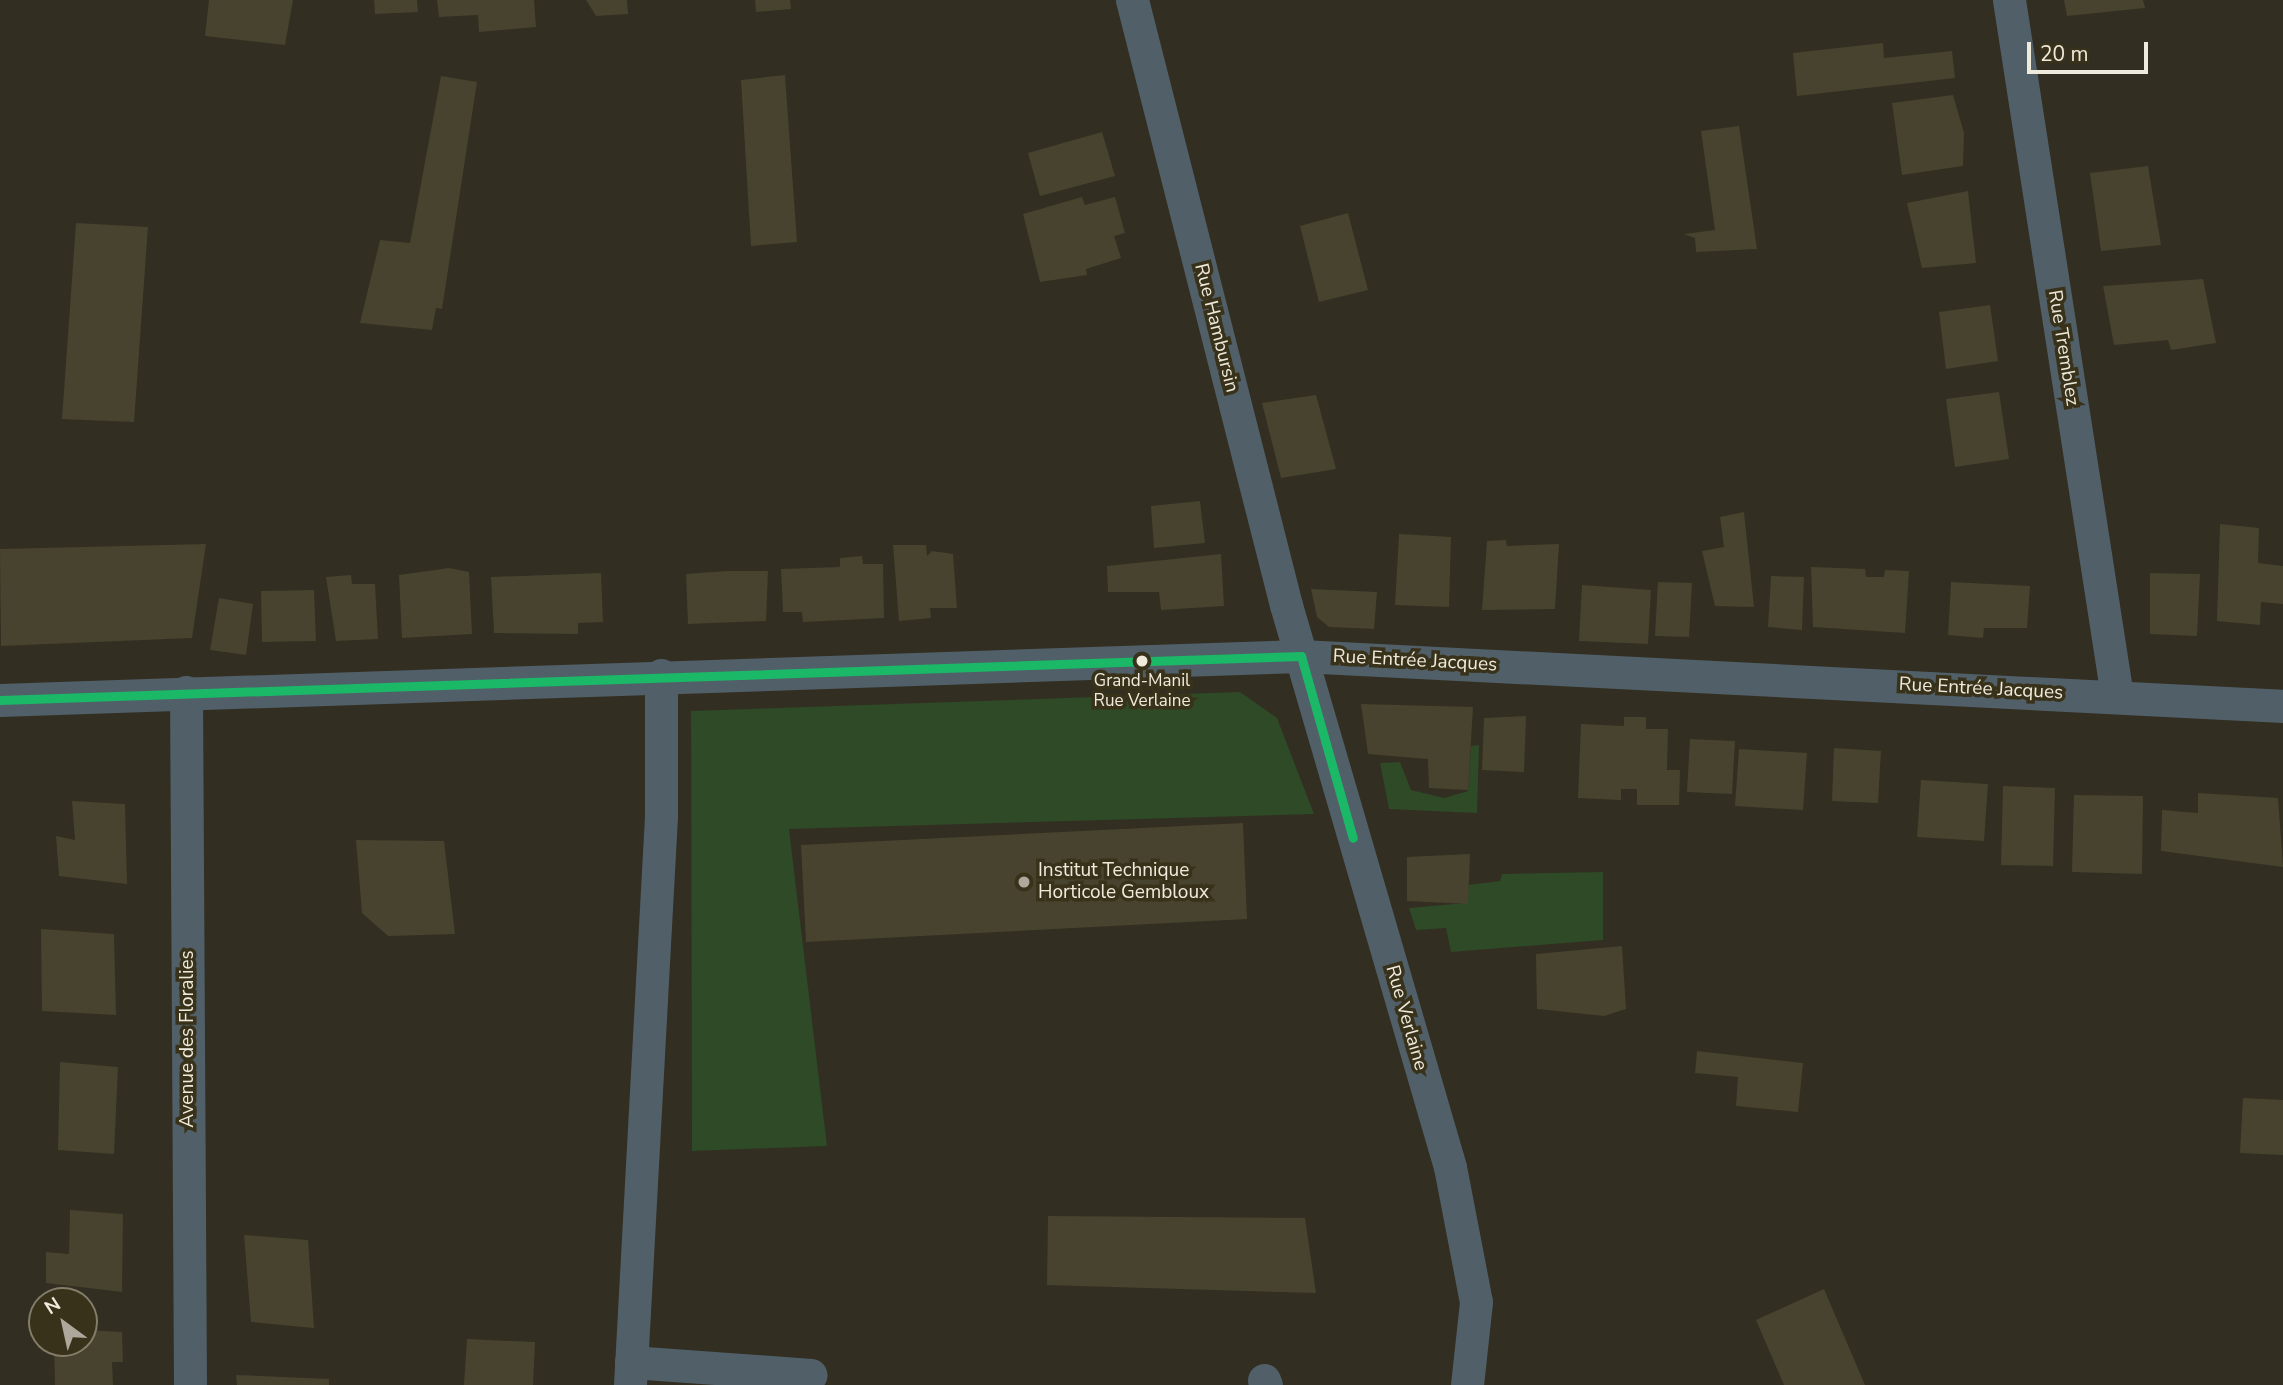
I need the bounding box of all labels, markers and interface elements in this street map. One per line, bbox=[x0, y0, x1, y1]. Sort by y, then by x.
scale bar bbox=[2031, 28, 2152, 72]
text: 20 m bbox=[2040, 40, 2089, 68]
street label: Rue Hambursin bbox=[1189, 261, 1243, 395]
street label: Rue Tremblez bbox=[2043, 289, 2083, 407]
street label: Rue Entrée Jacques bbox=[1332, 645, 1498, 677]
marker: Grand-Manil Rue Verlaine bbox=[1135, 654, 1149, 668]
place label: Grand-Manil Rue Verlaine bbox=[1094, 671, 1190, 711]
street label: Rue Entrée Jacques bbox=[1898, 673, 2064, 705]
place label: Institut Technique Horticole Gembloux bbox=[1038, 860, 1209, 904]
marker: Institut Technique Horticole Gembloux bbox=[1016, 874, 1032, 890]
street label: Avenue des Floralies bbox=[177, 950, 199, 1128]
street label: Rue Verlaine bbox=[1380, 963, 1432, 1073]
north arrow bbox=[28, 1287, 98, 1357]
text: N bbox=[40, 1291, 66, 1321]

